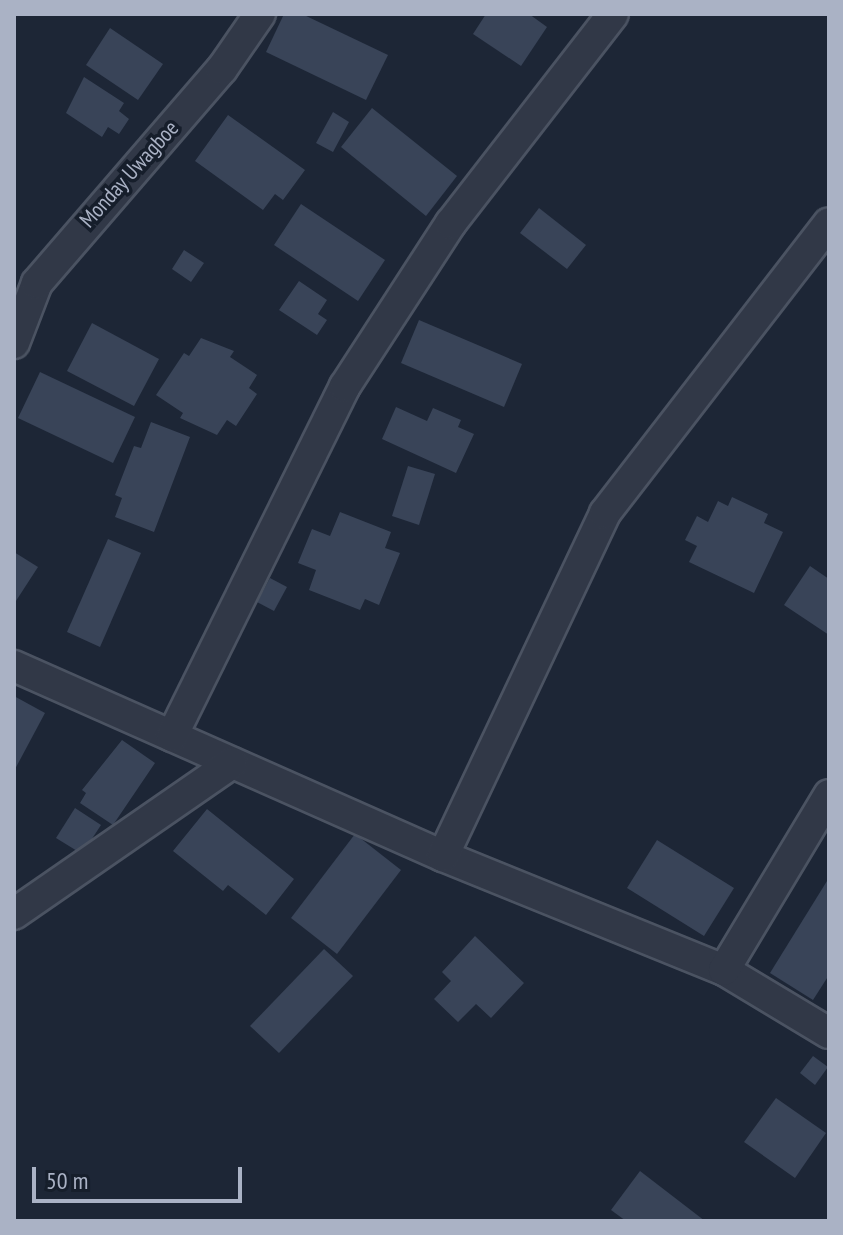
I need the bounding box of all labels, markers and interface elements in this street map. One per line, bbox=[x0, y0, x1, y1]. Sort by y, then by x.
street label: Monday Uwagboe bbox=[74, 115, 184, 233]
scale bar bbox=[36, 1151, 246, 1201]
text: 50 m bbox=[46, 1165, 88, 1196]

